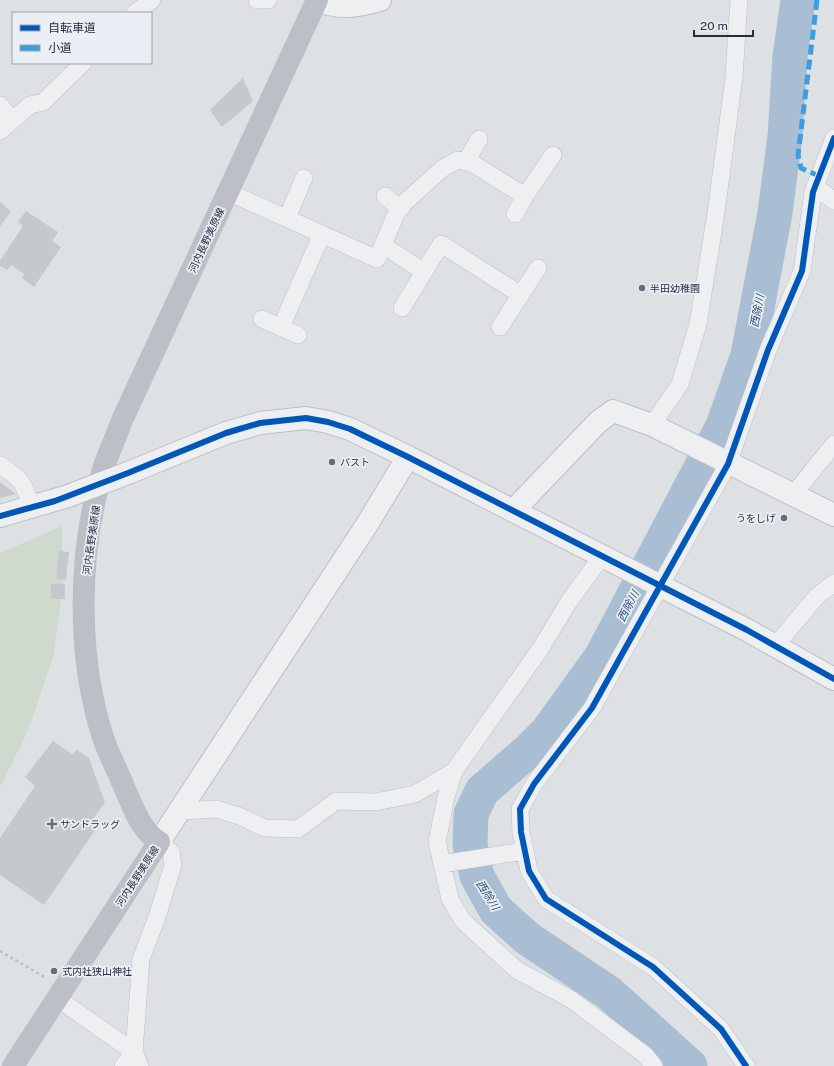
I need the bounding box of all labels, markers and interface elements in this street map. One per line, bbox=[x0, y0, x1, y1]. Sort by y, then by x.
legend bbox=[12, 12, 152, 64]
scale bar bbox=[694, 12, 753, 38]
text: 20 m bbox=[700, 19, 728, 33]
text: 自転車道 bbox=[48, 21, 96, 35]
text: 小道 bbox=[48, 41, 72, 55]
street label: 河内長野美原線 bbox=[186, 206, 226, 274]
place label: 半田幼稚園 bbox=[650, 282, 700, 294]
marker: 半田幼稚園 bbox=[637, 283, 647, 293]
water label: 西除川 bbox=[748, 293, 766, 328]
place label: パスト bbox=[340, 456, 370, 468]
marker: パスト bbox=[327, 457, 337, 467]
street label: 河内長野美原線 bbox=[80, 505, 102, 575]
place label: うをしげ bbox=[736, 512, 776, 524]
marker: うをしげ bbox=[779, 513, 789, 523]
water label: 西除川 bbox=[615, 588, 642, 623]
place label: サンドラッグ bbox=[60, 818, 120, 830]
marker: サンドラッグ bbox=[47, 819, 57, 829]
street label: 河内長野美原線 bbox=[113, 843, 161, 909]
water label: 西除川 bbox=[474, 878, 502, 913]
place label: 式内社狭山神社 bbox=[62, 965, 132, 977]
marker: 式内社狭山神社 bbox=[49, 966, 59, 976]

